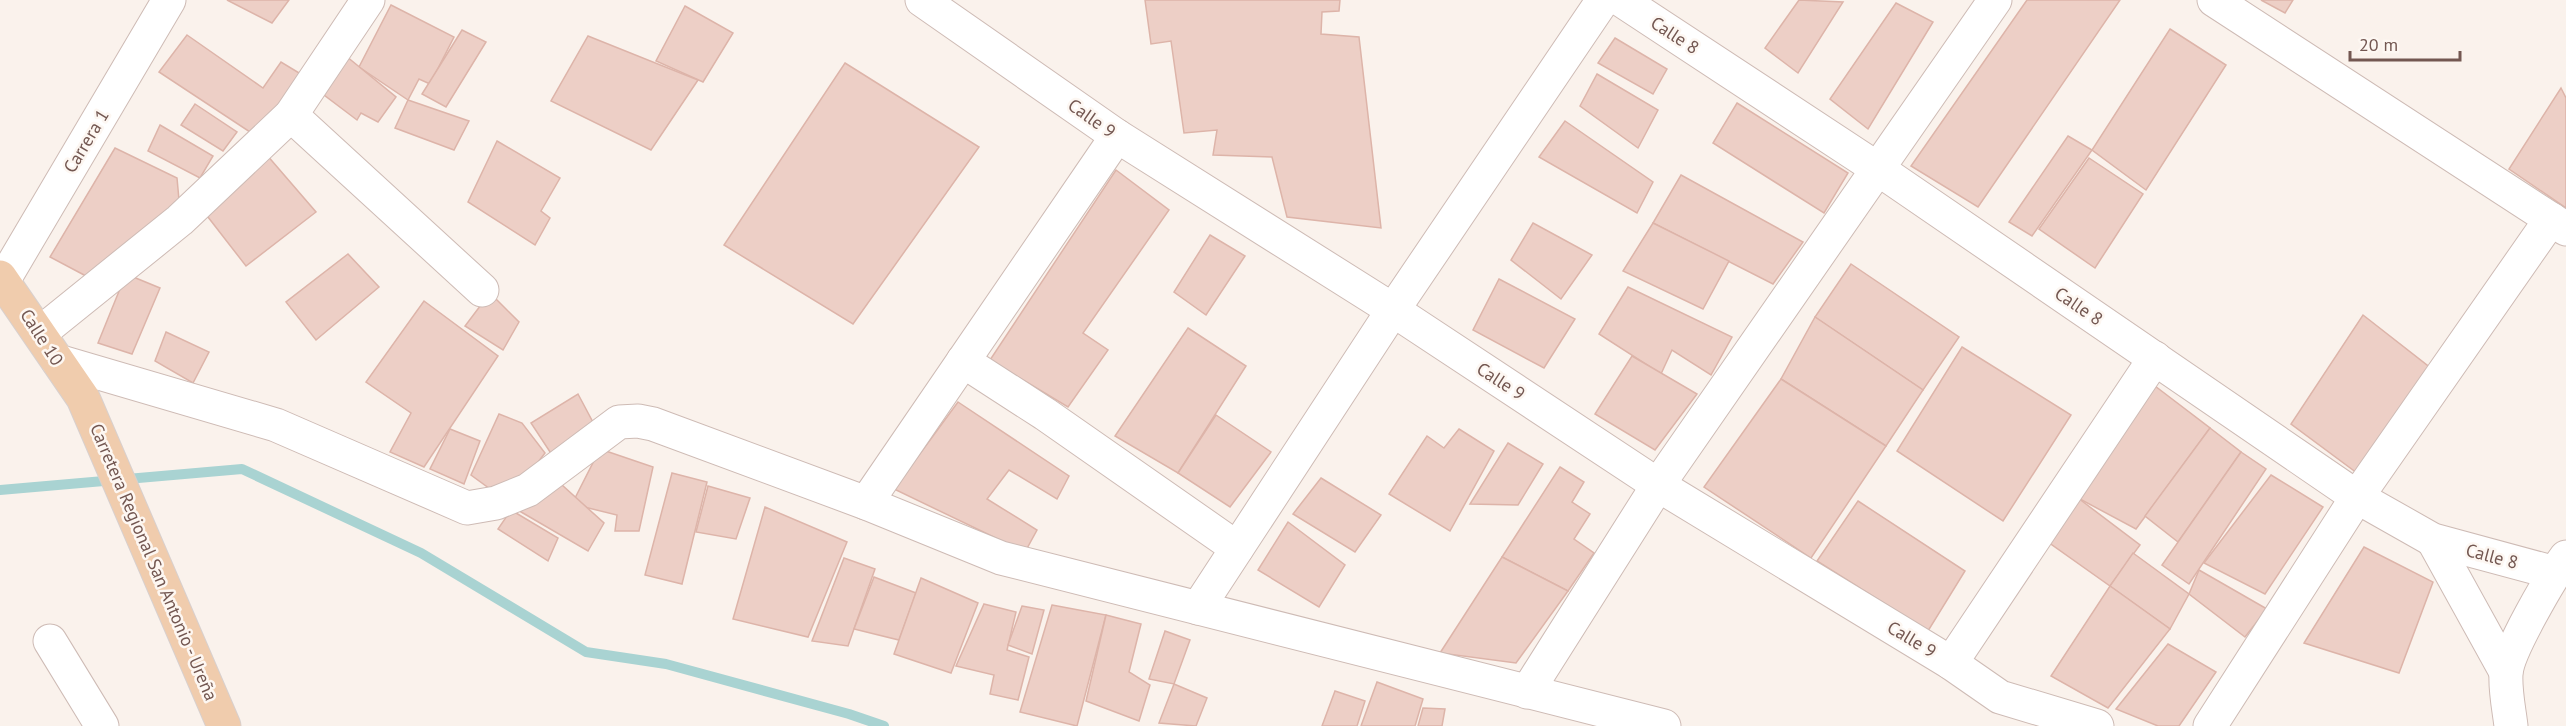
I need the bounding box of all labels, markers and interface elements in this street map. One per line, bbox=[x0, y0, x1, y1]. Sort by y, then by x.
street label: Calle 8 bbox=[1646, 11, 1704, 59]
scale bar bbox=[2350, 24, 2460, 62]
text: 20 m bbox=[2359, 33, 2398, 56]
street label: Calle 9 bbox=[1064, 93, 1120, 143]
street label: Carrera 1 bbox=[58, 105, 114, 177]
street label: Calle 8 bbox=[2051, 282, 2107, 330]
street label: Calle 10 bbox=[15, 304, 69, 370]
street label: Calle 9 bbox=[1472, 357, 1530, 405]
street label: Carretera Regional San Antonio - Ureña bbox=[85, 420, 223, 704]
street label: Calle 8 bbox=[2463, 538, 2521, 574]
street label: Calle 9 bbox=[1883, 615, 1941, 663]

